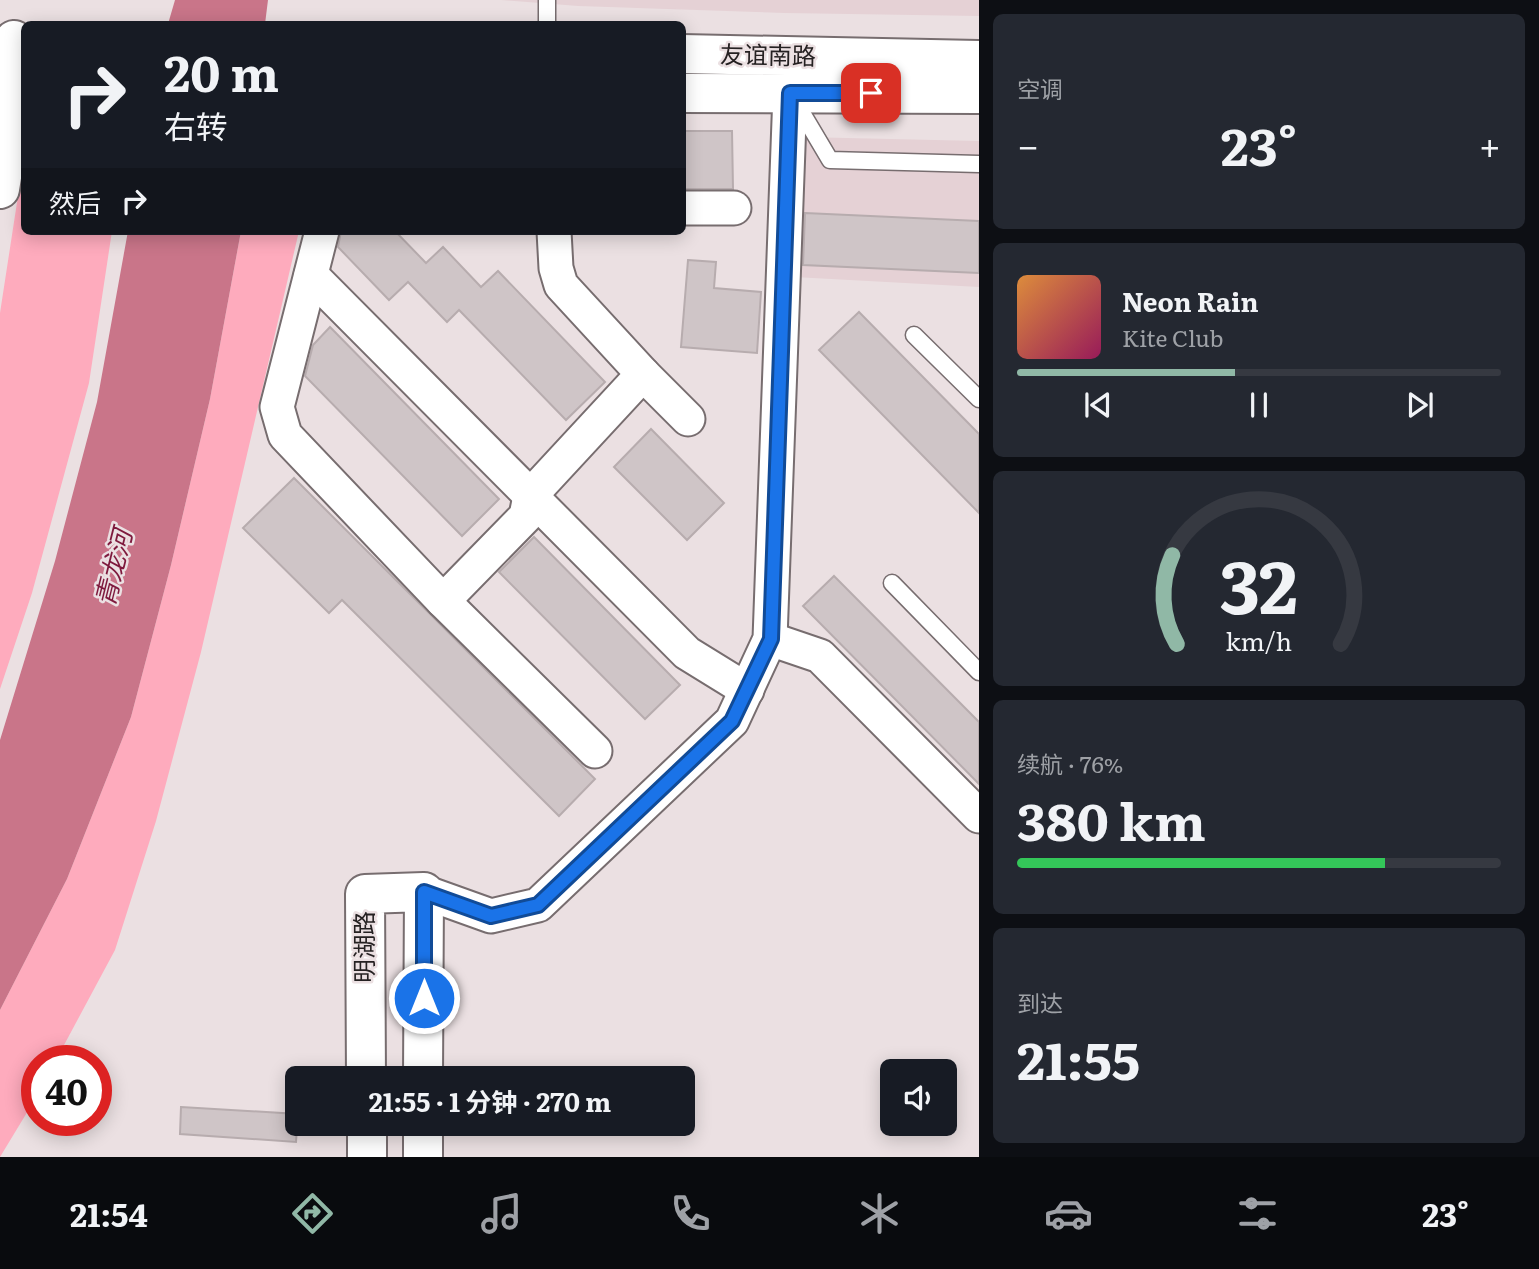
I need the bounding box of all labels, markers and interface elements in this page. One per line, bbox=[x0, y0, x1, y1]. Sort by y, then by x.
text: 20 m bbox=[164, 34, 279, 107]
street label: 友谊南路 bbox=[720, 35, 816, 72]
icon: right bbox=[49, 49, 140, 140]
pin bbox=[841, 63, 901, 123]
text: 空调 bbox=[1017, 71, 1063, 105]
icon: arrive bbox=[852, 74, 890, 112]
text: 右转 bbox=[164, 101, 228, 149]
text: 23° bbox=[1221, 105, 1297, 182]
text: − bbox=[1017, 115, 1039, 172]
text: + bbox=[1479, 115, 1501, 172]
text: 然后 bbox=[49, 182, 101, 221]
icon: right bbox=[115, 182, 153, 220]
text: Neon Rain bbox=[1122, 281, 1259, 320]
text: Kite Club bbox=[1122, 320, 1223, 354]
icon: previous bbox=[1079, 386, 1117, 424]
icon: pause bbox=[1240, 386, 1278, 424]
icon: next bbox=[1401, 386, 1439, 424]
water label: 青龙河 bbox=[83, 520, 141, 610]
text: 32 bbox=[1220, 529, 1298, 637]
text: km/h bbox=[1226, 622, 1292, 659]
text: 续航 · 76% bbox=[1017, 746, 1123, 780]
text: 380 km bbox=[1017, 780, 1206, 857]
street label: 明湖路 bbox=[345, 911, 380, 983]
position arrow bbox=[387, 961, 461, 1035]
text: 到达 bbox=[1017, 985, 1063, 1019]
text: 21:55 bbox=[1017, 1019, 1140, 1096]
speed limit sign: 40 bbox=[21, 1045, 112, 1136]
map controls bbox=[880, 1059, 957, 1136]
button: sound bbox=[880, 1059, 957, 1136]
text: 21:55 · 1 分钟 · 270 m bbox=[369, 1081, 611, 1120]
text: 21:54 bbox=[70, 1189, 148, 1237]
icon: directions bbox=[288, 1189, 337, 1238]
icon: music bbox=[477, 1189, 526, 1238]
icon: phone bbox=[666, 1189, 715, 1238]
icon: climate bbox=[855, 1189, 904, 1238]
icon: car bbox=[1044, 1189, 1093, 1238]
icon: filters bbox=[1233, 1189, 1282, 1238]
text: 23° bbox=[1422, 1189, 1469, 1237]

